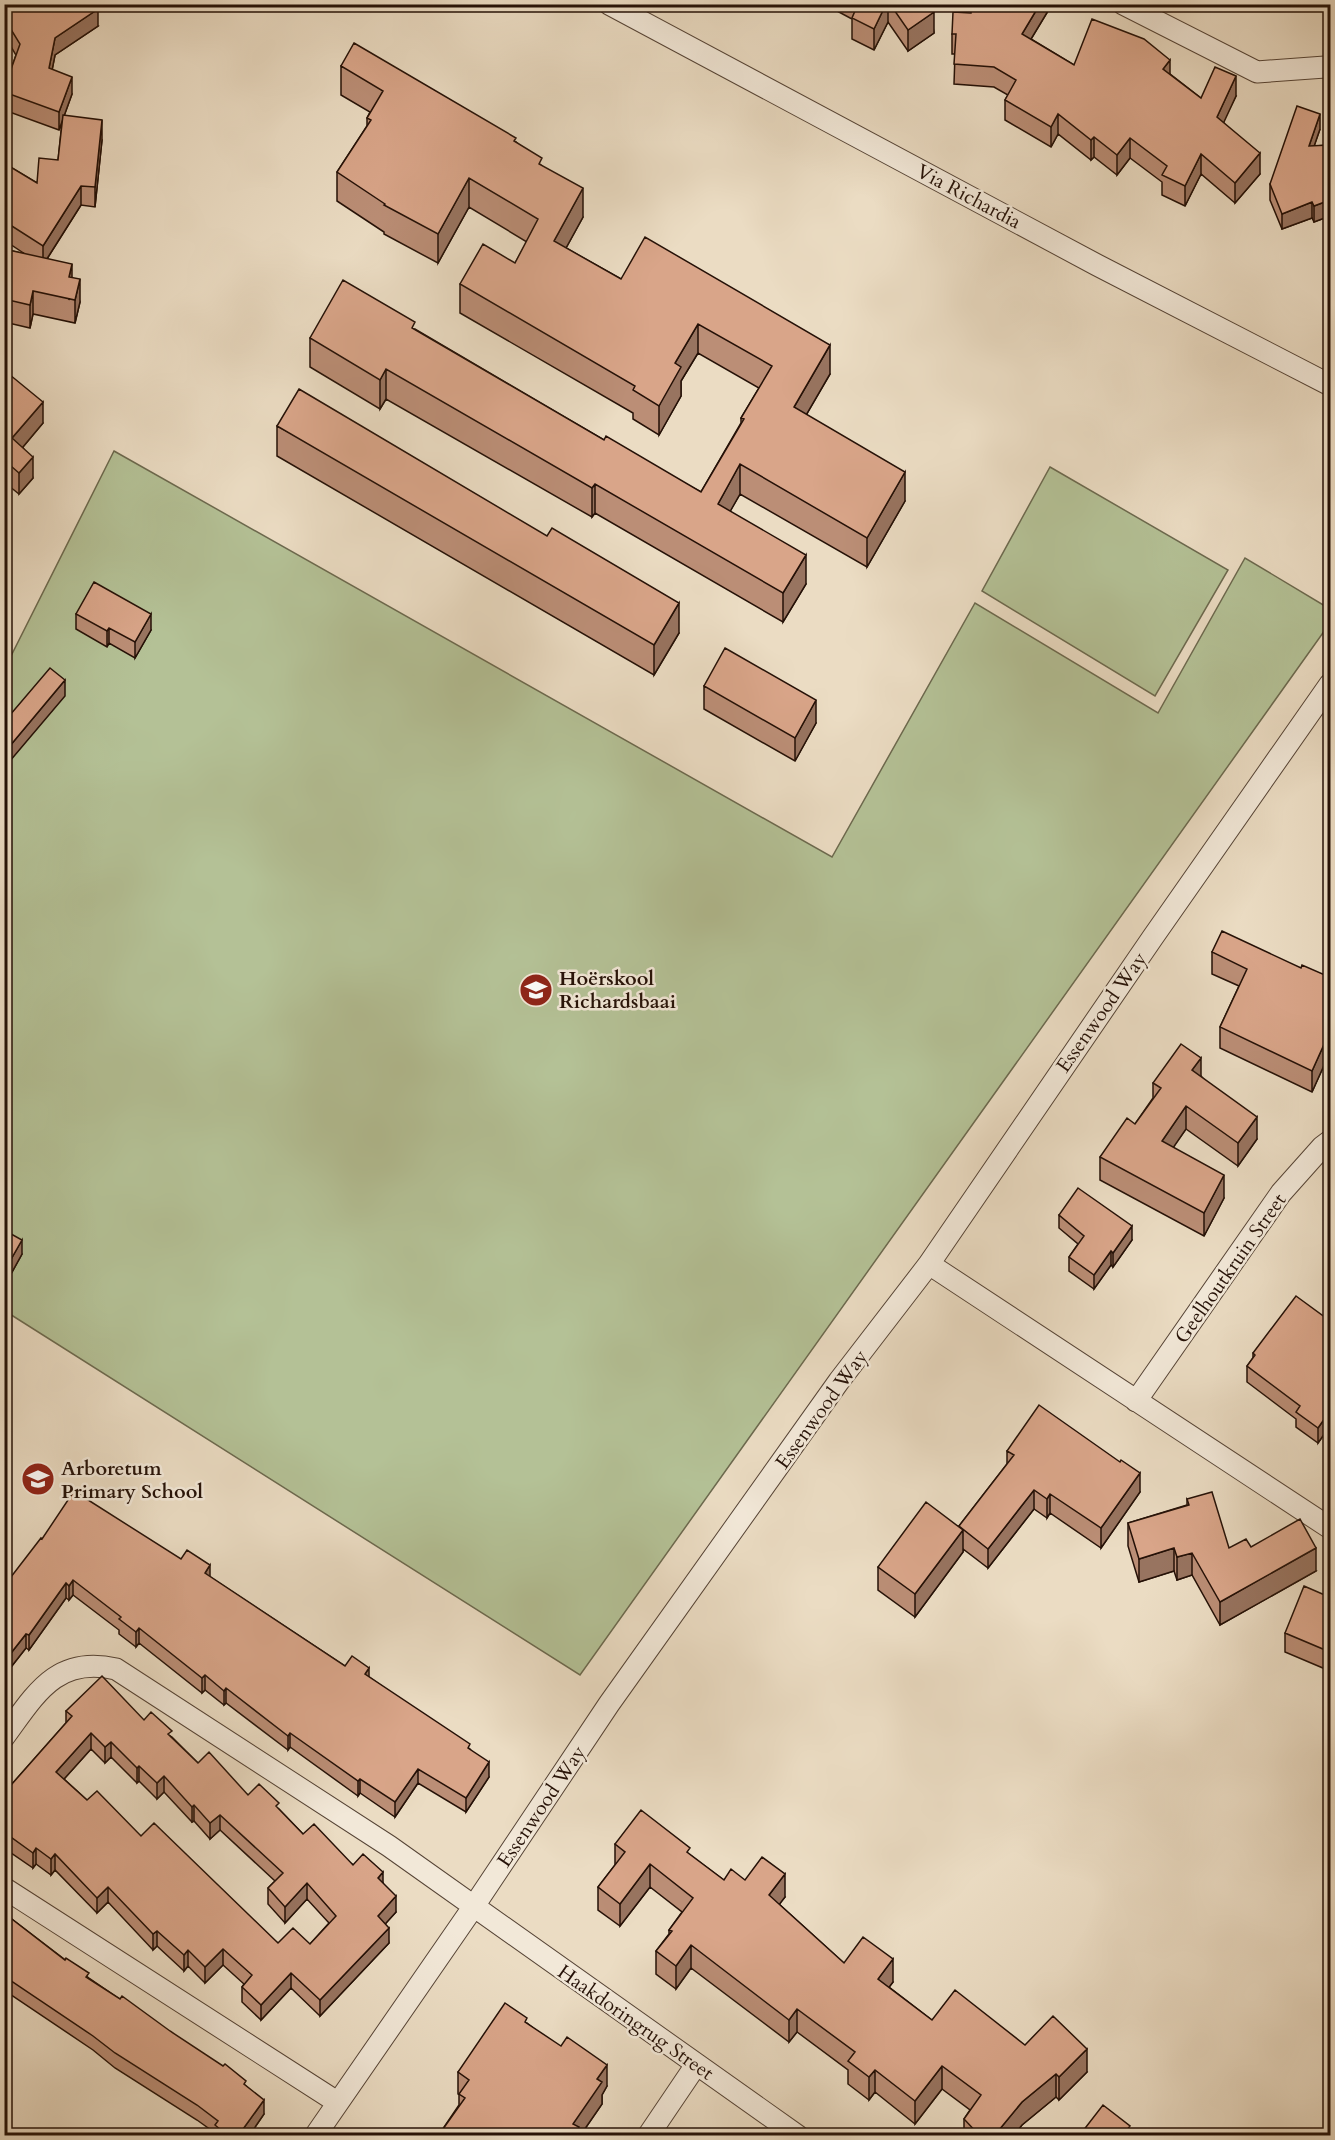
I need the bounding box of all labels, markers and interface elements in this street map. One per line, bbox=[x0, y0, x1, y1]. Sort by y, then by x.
street label: Via Richardia bbox=[912, 158, 1026, 235]
street label: Essenwood Way bbox=[1050, 946, 1153, 1078]
place label: Hoërskool Richardsbaai bbox=[559, 965, 676, 1015]
school or university icon: Hoërskool Richardsbaai bbox=[518, 972, 554, 1008]
street label: Geelhoutkruin Street bbox=[1168, 1187, 1293, 1349]
street label: Essenwood Way bbox=[769, 1344, 874, 1474]
place label: Arboretum Primary School bbox=[61, 1455, 203, 1505]
school or university icon: Arboretum Primary School bbox=[20, 1461, 56, 1497]
street label: Essenwood Way bbox=[491, 1740, 592, 1872]
street label: Haakdoringrug Street bbox=[552, 1958, 720, 2087]

